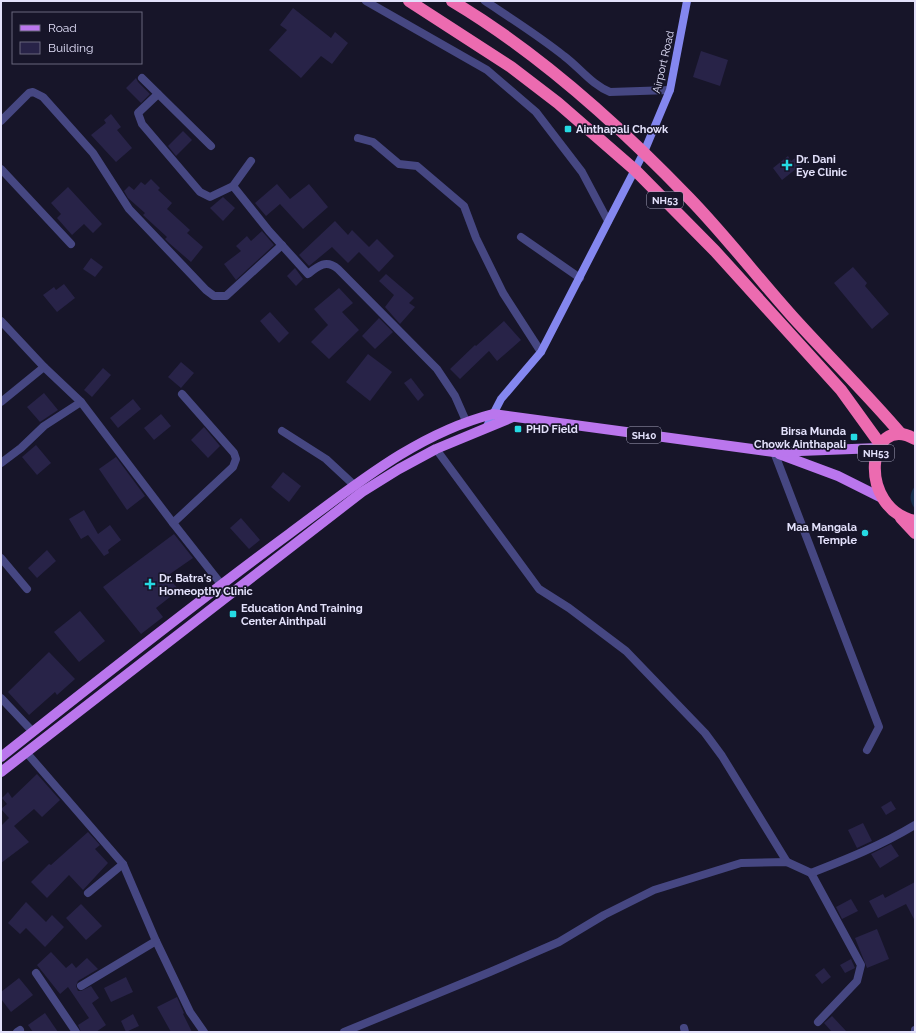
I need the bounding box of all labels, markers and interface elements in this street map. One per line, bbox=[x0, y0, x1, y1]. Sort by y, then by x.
legend bbox=[12, 12, 142, 64]
text: Road bbox=[48, 21, 77, 35]
street label: Airport Road bbox=[650, 29, 677, 95]
text: Building bbox=[48, 41, 94, 55]
place label: Ainthapali Chowk bbox=[576, 123, 669, 136]
marker: Ainthapali Chowk bbox=[563, 124, 573, 134]
place label: Dr. Dani Eye Clinic bbox=[796, 153, 847, 179]
marker: Dr. Dani Eye Clinic bbox=[781, 159, 793, 171]
road number: NH53 bbox=[647, 192, 683, 208]
place label: PHD Field bbox=[526, 423, 578, 436]
marker: PHD Field bbox=[513, 424, 523, 434]
place label: Birsa Munda Chowk Ainthapali bbox=[754, 425, 846, 451]
road number: SH10 bbox=[627, 427, 661, 443]
marker: Birsa Munda Chowk Ainthapali bbox=[849, 432, 859, 442]
road number: NH53 bbox=[858, 445, 894, 461]
place label: Maa Mangala Temple bbox=[787, 521, 857, 547]
marker: Maa Mangala Temple bbox=[860, 528, 870, 538]
place label: Dr. Batra's Homeopthy Clinic bbox=[159, 572, 253, 598]
marker: Dr. Batra's Homeopthy Clinic bbox=[144, 578, 156, 590]
place label: Education And Training Center Ainthpali bbox=[241, 602, 363, 628]
marker: Education And Training Center Ainthpali bbox=[228, 609, 238, 619]

